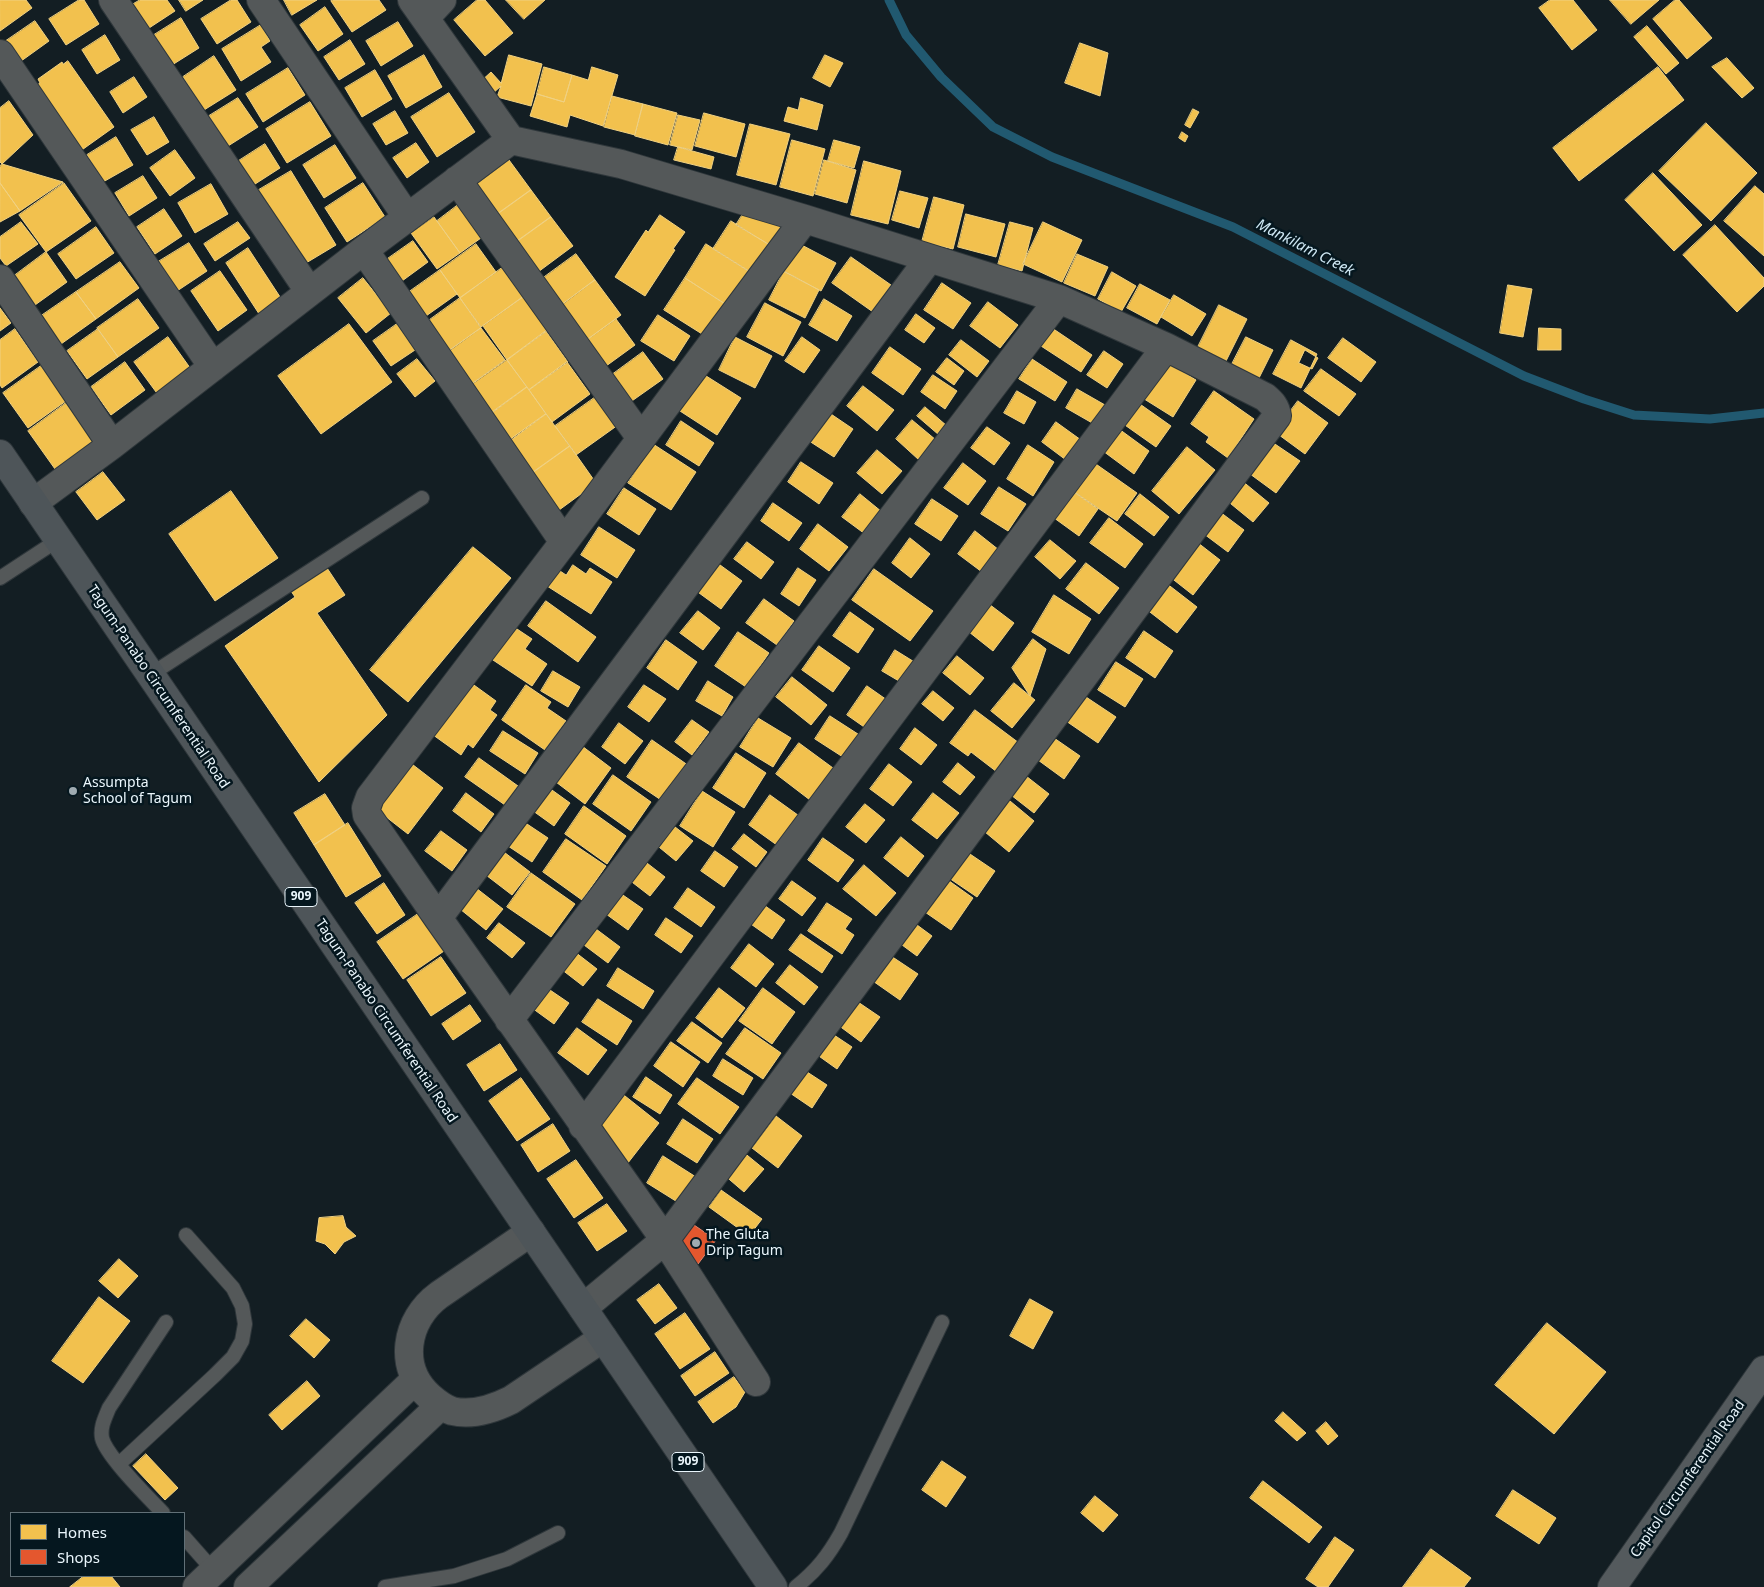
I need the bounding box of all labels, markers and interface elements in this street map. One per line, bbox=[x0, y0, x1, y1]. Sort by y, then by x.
water label: Mankilam Creek bbox=[1253, 216, 1357, 280]
street label: Tagum-Panabo Circumferential Road bbox=[84, 582, 232, 792]
place label: Assumpta School of Tagum bbox=[83, 775, 192, 808]
marker: Assumpta School of Tagum bbox=[67, 785, 79, 797]
road number: 909 bbox=[285, 888, 317, 906]
street label: Tagum-Panabo Circumferential Road bbox=[312, 916, 460, 1126]
place label: The Gluta Drip Tagum bbox=[706, 1227, 783, 1260]
marker: The Gluta Drip Tagum bbox=[690, 1237, 702, 1249]
street label: Capitol Circumferential Road bbox=[1627, 1397, 1749, 1561]
road number: 909 bbox=[672, 1452, 704, 1471]
legend bbox=[10, 1512, 185, 1577]
text: Homes bbox=[57, 1522, 107, 1542]
text: Shops bbox=[57, 1547, 100, 1567]

